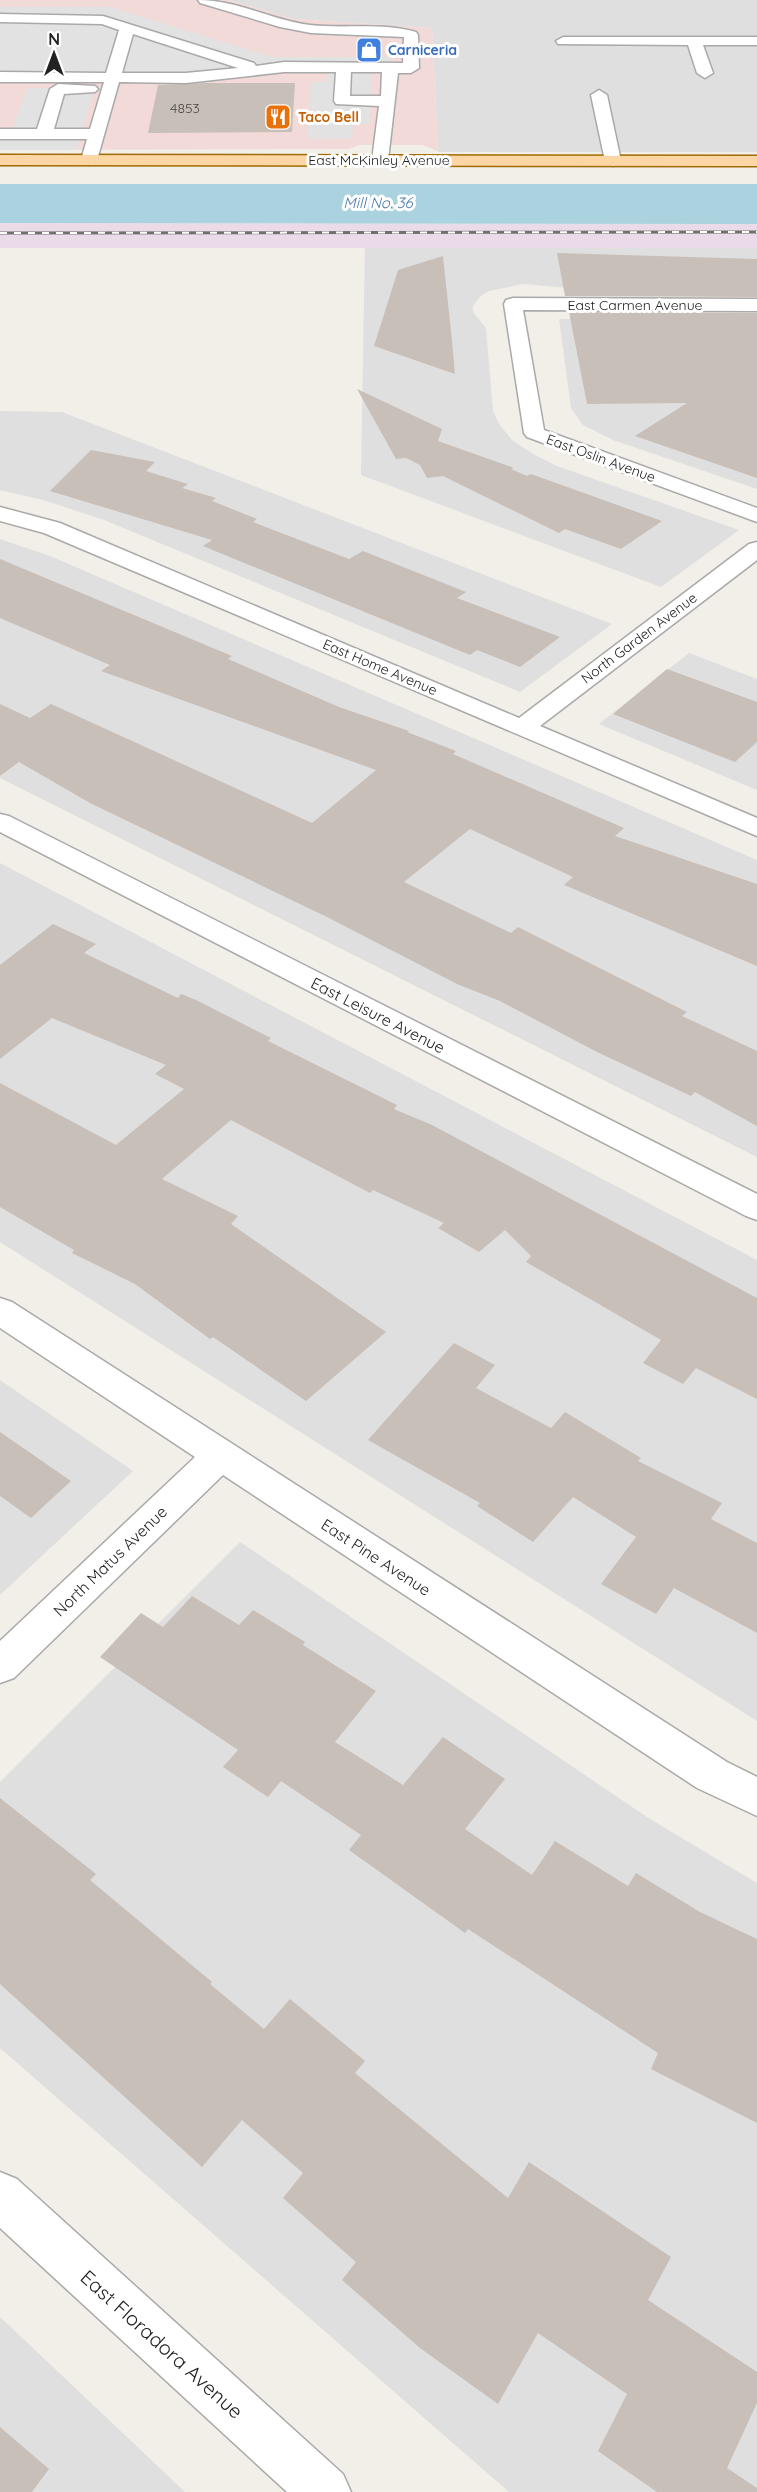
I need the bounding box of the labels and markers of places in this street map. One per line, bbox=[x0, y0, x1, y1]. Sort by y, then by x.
shop icon: Carniceria bbox=[354, 35, 384, 65]
place label: Carniceria bbox=[388, 41, 457, 59]
restaurant icon: Taco Bell bbox=[263, 102, 293, 132]
place label: Taco Bell bbox=[298, 108, 359, 126]

